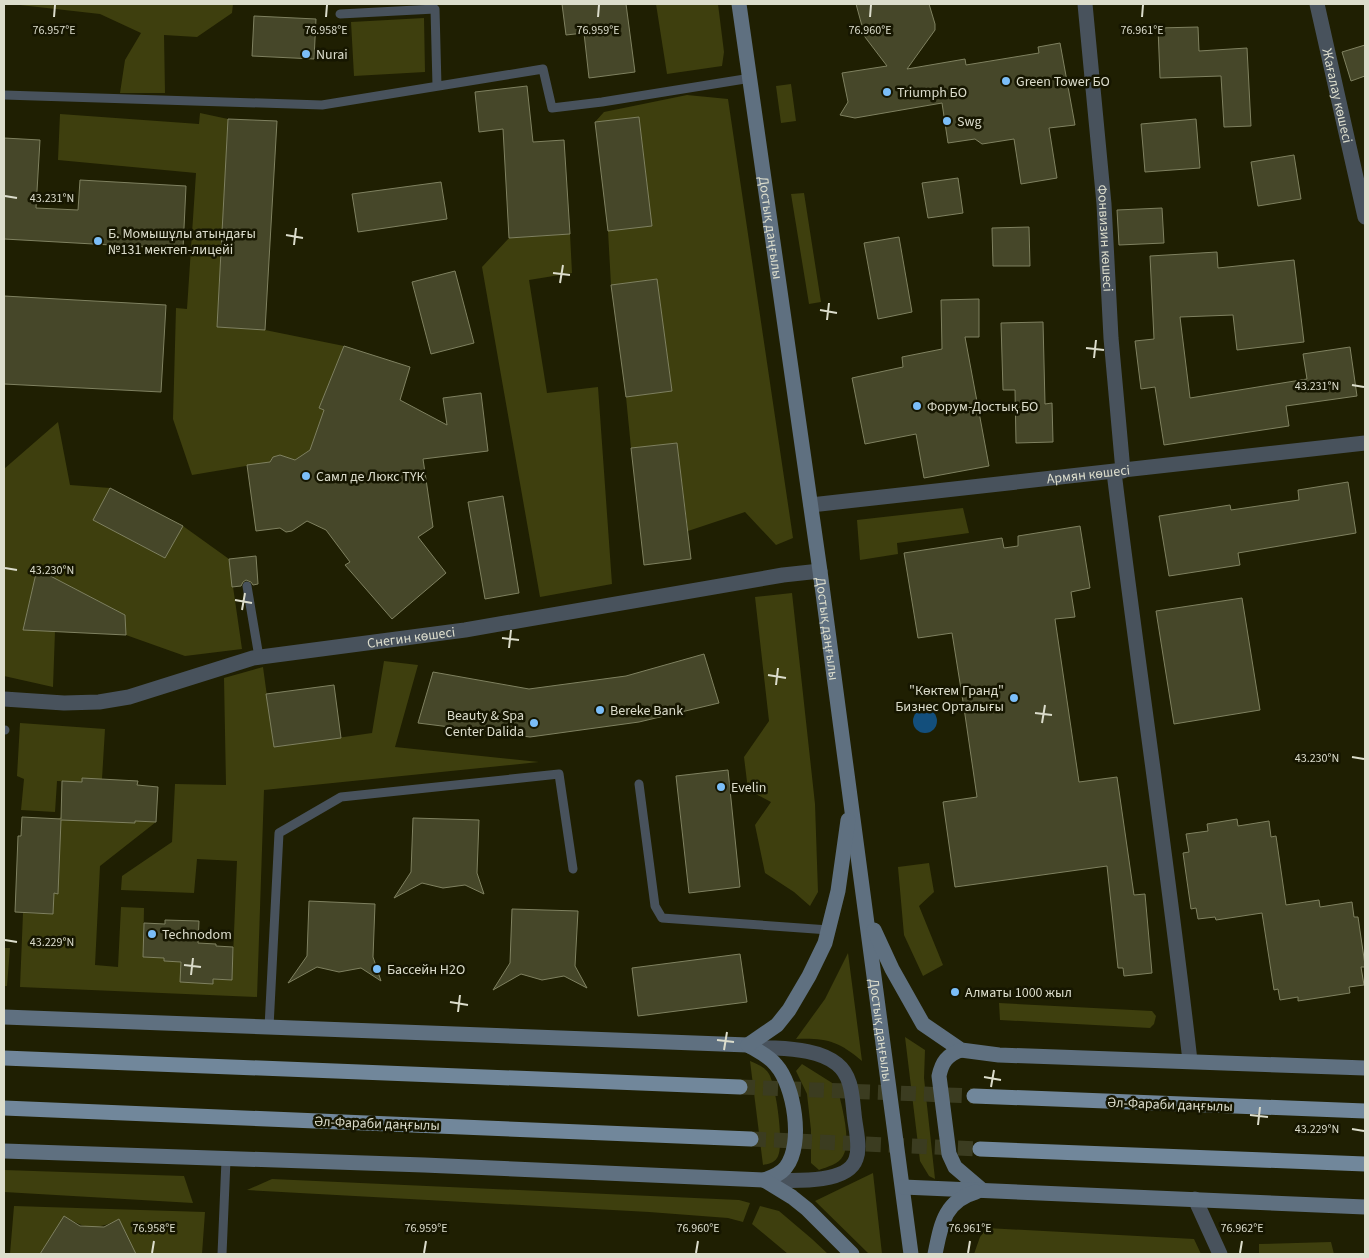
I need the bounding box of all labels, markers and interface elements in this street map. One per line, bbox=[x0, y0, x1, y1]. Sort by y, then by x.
text: 76.957°E bbox=[32, 22, 76, 39]
text: 76.958°E bbox=[304, 22, 348, 39]
text: 76.959°E bbox=[576, 22, 620, 39]
text: 76.960°E bbox=[848, 22, 892, 39]
text: 76.961°E bbox=[1120, 22, 1164, 39]
place label: Nurai bbox=[316, 45, 348, 65]
street label: Жағалау көшесі bbox=[1316, 47, 1357, 145]
marker: Nurai bbox=[300, 48, 312, 60]
place label: Green Tower БО bbox=[1016, 72, 1110, 92]
marker: Green Tower БО bbox=[1000, 75, 1012, 87]
place label: Triumph БО bbox=[897, 83, 967, 103]
marker: Triumph БО bbox=[881, 86, 893, 98]
place label: Swg bbox=[957, 112, 982, 132]
marker: Swg bbox=[941, 115, 953, 127]
street label: Достық даңғылы bbox=[753, 175, 787, 281]
street label: Фонвизин көшесі bbox=[1091, 184, 1118, 292]
text: 43.231°N bbox=[30, 190, 74, 207]
place label: Б. Момышұлы атындағы №131 мектеп-лицейі bbox=[108, 224, 256, 260]
marker: Б. Момышұлы атындағы №131 мектеп-лицейі bbox=[92, 235, 104, 247]
text: 43.231°N bbox=[1295, 378, 1339, 395]
place label: Форум-Достық БО bbox=[927, 397, 1038, 417]
marker: Форум-Достық БО bbox=[911, 400, 923, 412]
street label: Армян көшесі bbox=[1046, 460, 1131, 490]
place label: Самл де Люкс ТҮК bbox=[316, 467, 426, 487]
marker: Самл де Люкс ТҮК bbox=[300, 470, 312, 482]
text: 43.230°N bbox=[30, 562, 74, 579]
street label: Достық даңғылы bbox=[810, 576, 843, 682]
street label: Снегин көшесі bbox=[366, 622, 457, 654]
place label: "Көктем Гранд" Бизнес Орталығы bbox=[895, 681, 1004, 717]
marker: "Көктем Гранд" Бизнес Орталығы bbox=[1008, 692, 1020, 704]
place label: Bereke Bank bbox=[610, 701, 683, 721]
marker: Bereke Bank bbox=[594, 704, 606, 716]
place label: Beauty & Spa Center Dalida bbox=[445, 706, 524, 742]
marker: Beauty & Spa Center Dalida bbox=[528, 717, 540, 729]
text: 43.230°N bbox=[1295, 750, 1339, 767]
place label: Evelin bbox=[731, 778, 766, 798]
marker: Evelin bbox=[715, 781, 727, 793]
place label: Technodom bbox=[162, 925, 232, 945]
marker: Technodom bbox=[146, 928, 158, 940]
text: 43.229°N bbox=[30, 934, 74, 951]
place label: Бассейн H2O bbox=[387, 960, 465, 980]
marker: Бассейн H2O bbox=[371, 963, 383, 975]
street label: Достық даңғылы bbox=[863, 977, 897, 1083]
place label: Алматы 1000 жыл bbox=[965, 983, 1072, 1003]
marker: Алматы 1000 жыл bbox=[949, 986, 961, 998]
street label: Әл-Фараби даңғылы bbox=[1107, 1093, 1233, 1117]
street label: Әл-Фараби даңғылы bbox=[314, 1112, 440, 1136]
text: 43.229°N bbox=[1295, 1121, 1339, 1138]
text: 76.958°E bbox=[132, 1220, 176, 1237]
text: 76.959°E bbox=[404, 1220, 448, 1237]
text: 76.960°E bbox=[676, 1220, 720, 1237]
text: 76.961°E bbox=[948, 1220, 992, 1237]
text: 76.962°E bbox=[1220, 1220, 1264, 1237]

